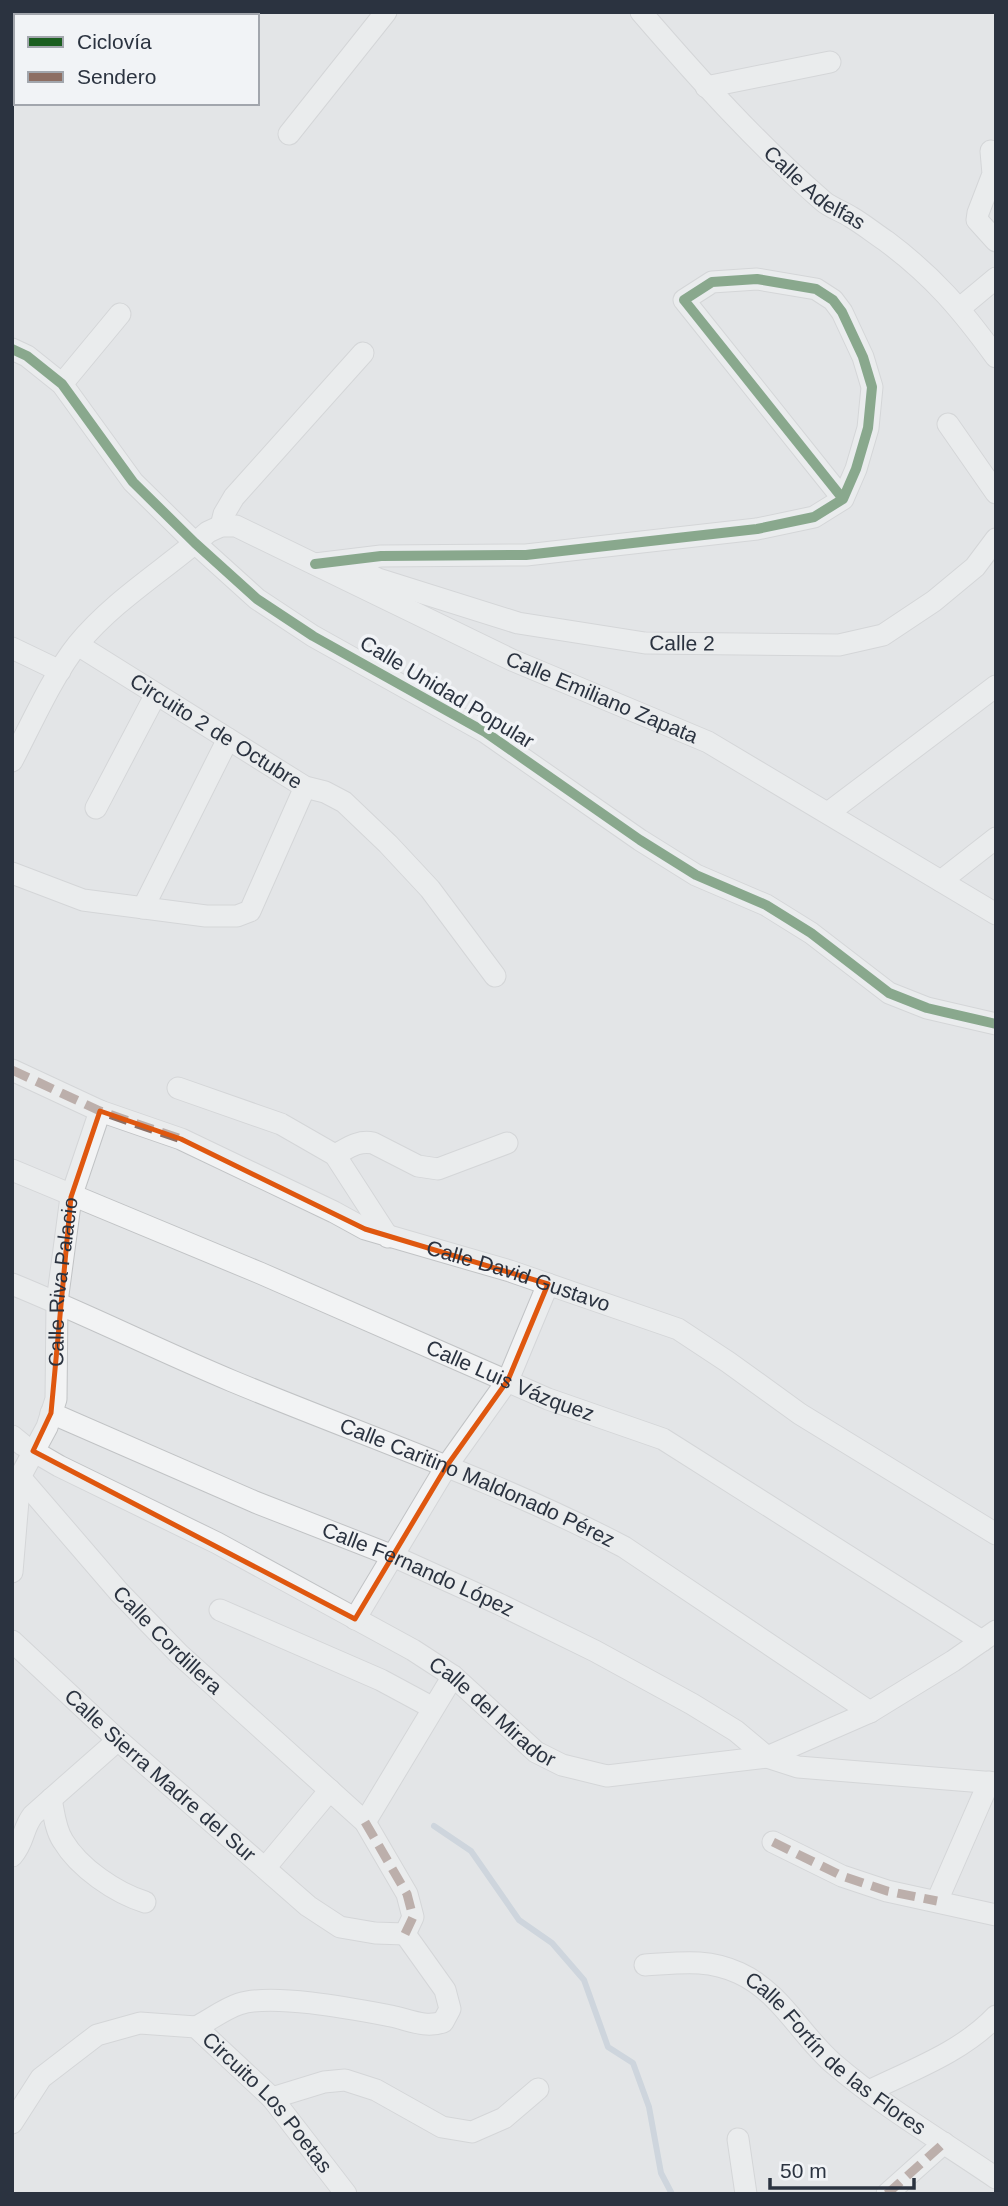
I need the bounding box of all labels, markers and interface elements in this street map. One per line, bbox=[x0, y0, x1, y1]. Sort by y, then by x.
legend bbox=[14, 14, 259, 105]
text: Ciclovía bbox=[77, 30, 152, 53]
text: Sendero bbox=[77, 65, 156, 88]
street label: Calle Adelfas bbox=[760, 141, 870, 234]
street label: Calle Unidad Popular bbox=[356, 631, 538, 753]
street label: Calle 2 bbox=[649, 631, 715, 655]
street label: Calle Emiliano Zapata bbox=[503, 647, 702, 748]
street label: Circuito 2 de Octubre bbox=[126, 669, 307, 793]
street label: Calle Riva Palacio bbox=[44, 1196, 82, 1367]
street label: Calle David Gustavo bbox=[424, 1235, 613, 1316]
street label: Calle Luis Vázquez bbox=[423, 1335, 597, 1425]
street label: Calle Caritino Maldonado Pérez bbox=[337, 1413, 619, 1551]
street label: Calle Fernando López bbox=[319, 1517, 518, 1621]
street label: Calle Cordillera bbox=[109, 1581, 227, 1698]
street label: Calle del Mirador bbox=[425, 1652, 559, 1771]
street label: Calle Sierra Madre del Sur bbox=[60, 1684, 261, 1866]
street label: Calle Fortín de las Flores bbox=[741, 1967, 930, 2139]
street label: Circuito Los Poetas bbox=[198, 2027, 337, 2177]
scale bar bbox=[770, 2146, 914, 2190]
text: 50 m bbox=[780, 2159, 827, 2182]

